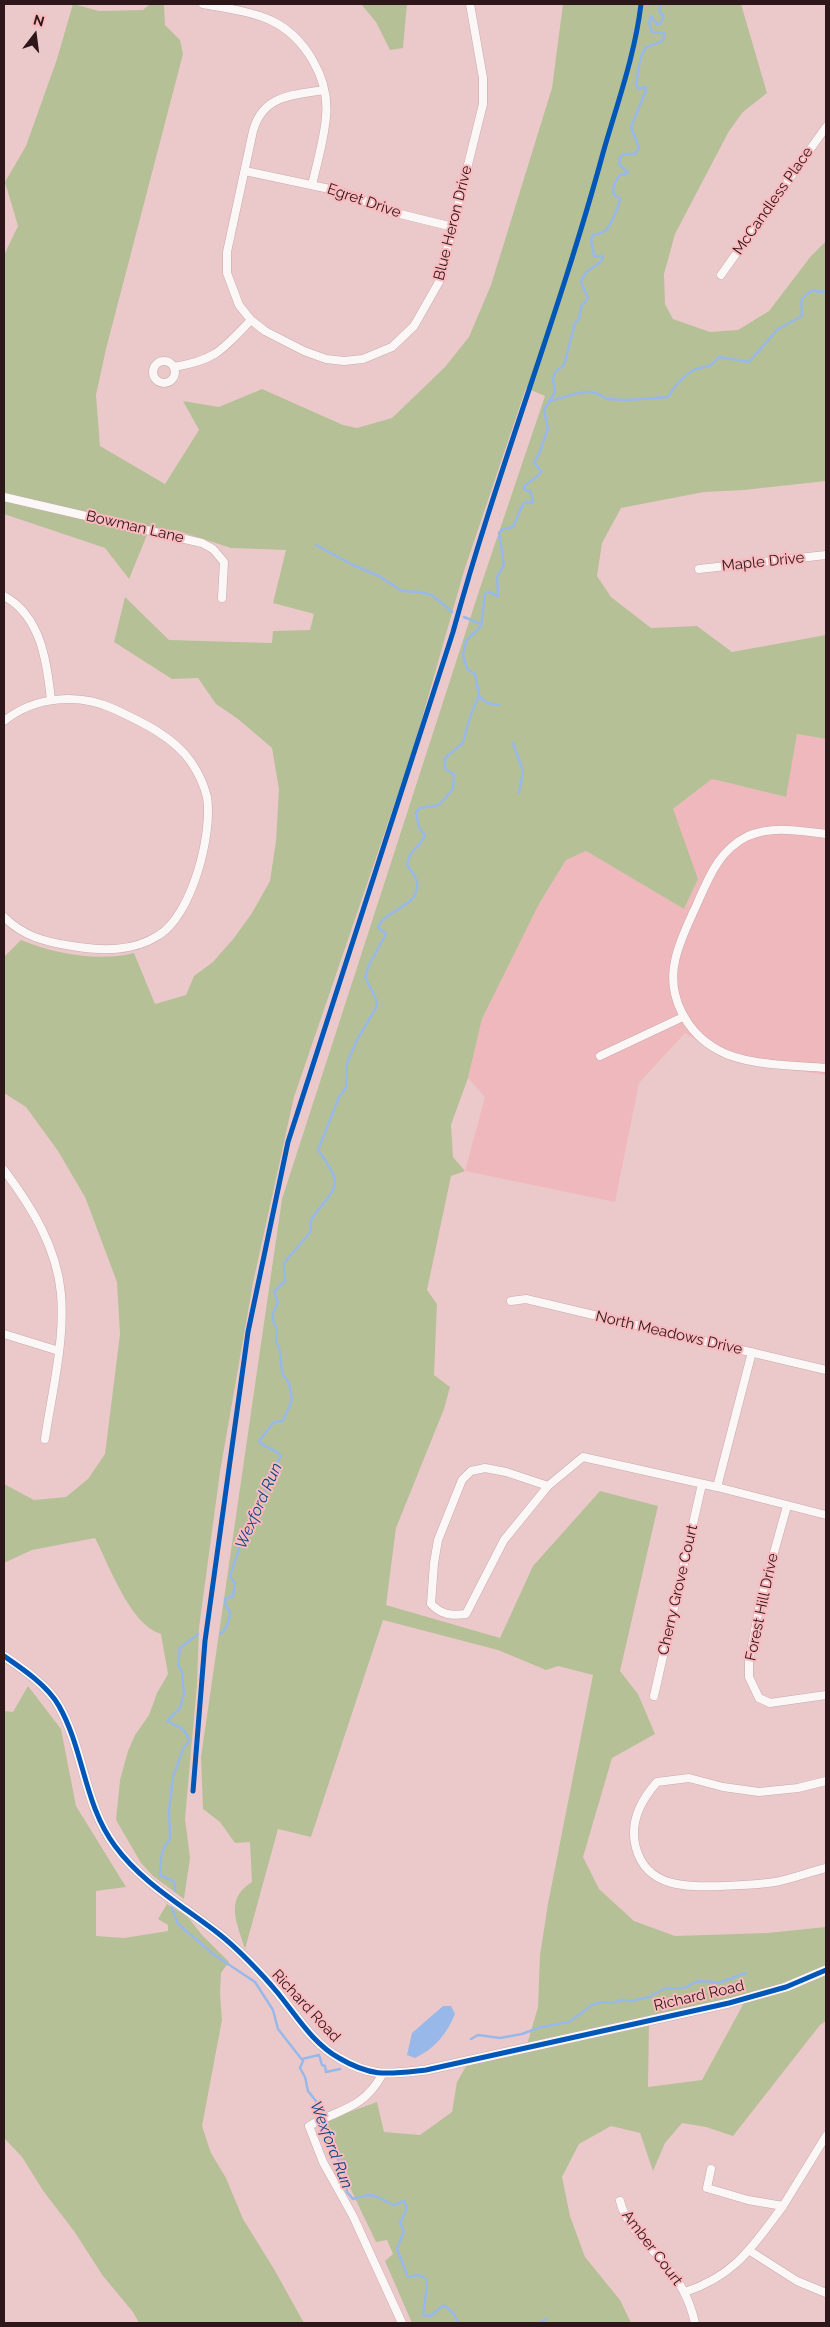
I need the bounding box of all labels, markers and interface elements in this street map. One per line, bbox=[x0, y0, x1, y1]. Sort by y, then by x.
north arrow bbox=[10, 10, 60, 60]
text: N bbox=[32, 11, 46, 30]
street label: McCandless Place bbox=[729, 144, 817, 258]
street label: Blue Heron Drive bbox=[430, 164, 476, 282]
street label: Egret Drive bbox=[325, 180, 403, 222]
street label: Bowman Lane bbox=[84, 507, 186, 547]
street label: Maple Drive bbox=[721, 549, 805, 575]
street label: North Meadows Drive bbox=[594, 1307, 744, 1359]
water label: Wexford Run bbox=[231, 1460, 287, 1552]
street label: Cherry Grove Court bbox=[654, 1523, 702, 1657]
street label: Forest Hill Drive bbox=[742, 1552, 782, 1662]
street label: Richard Road bbox=[268, 1966, 344, 2046]
street label: Richard Road bbox=[652, 1977, 746, 2015]
water label: Wexford Run bbox=[306, 2099, 356, 2191]
street label: Amber Court bbox=[618, 2207, 686, 2289]

